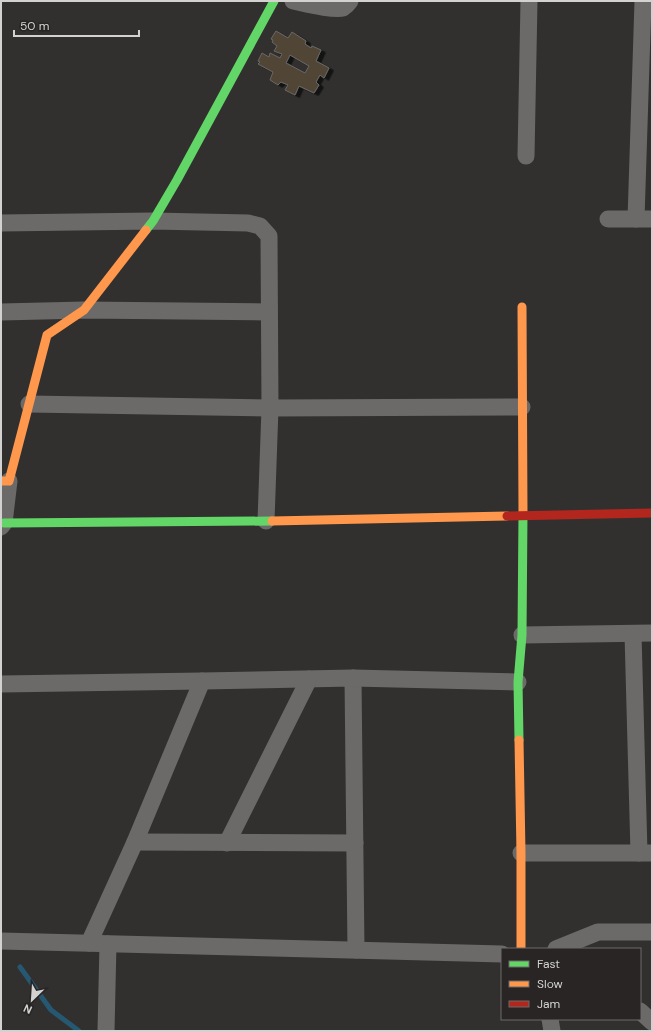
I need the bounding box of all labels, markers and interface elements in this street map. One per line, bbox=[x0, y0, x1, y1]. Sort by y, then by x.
scale bar bbox=[14, 12, 139, 38]
text: 50 m bbox=[20, 18, 49, 34]
legend bbox=[501, 948, 641, 1020]
text: Fast bbox=[537, 956, 560, 972]
text: Slow bbox=[537, 976, 563, 992]
north arrow bbox=[12, 980, 52, 1020]
text: Jam bbox=[537, 996, 560, 1012]
text: N bbox=[21, 1001, 34, 1017]

